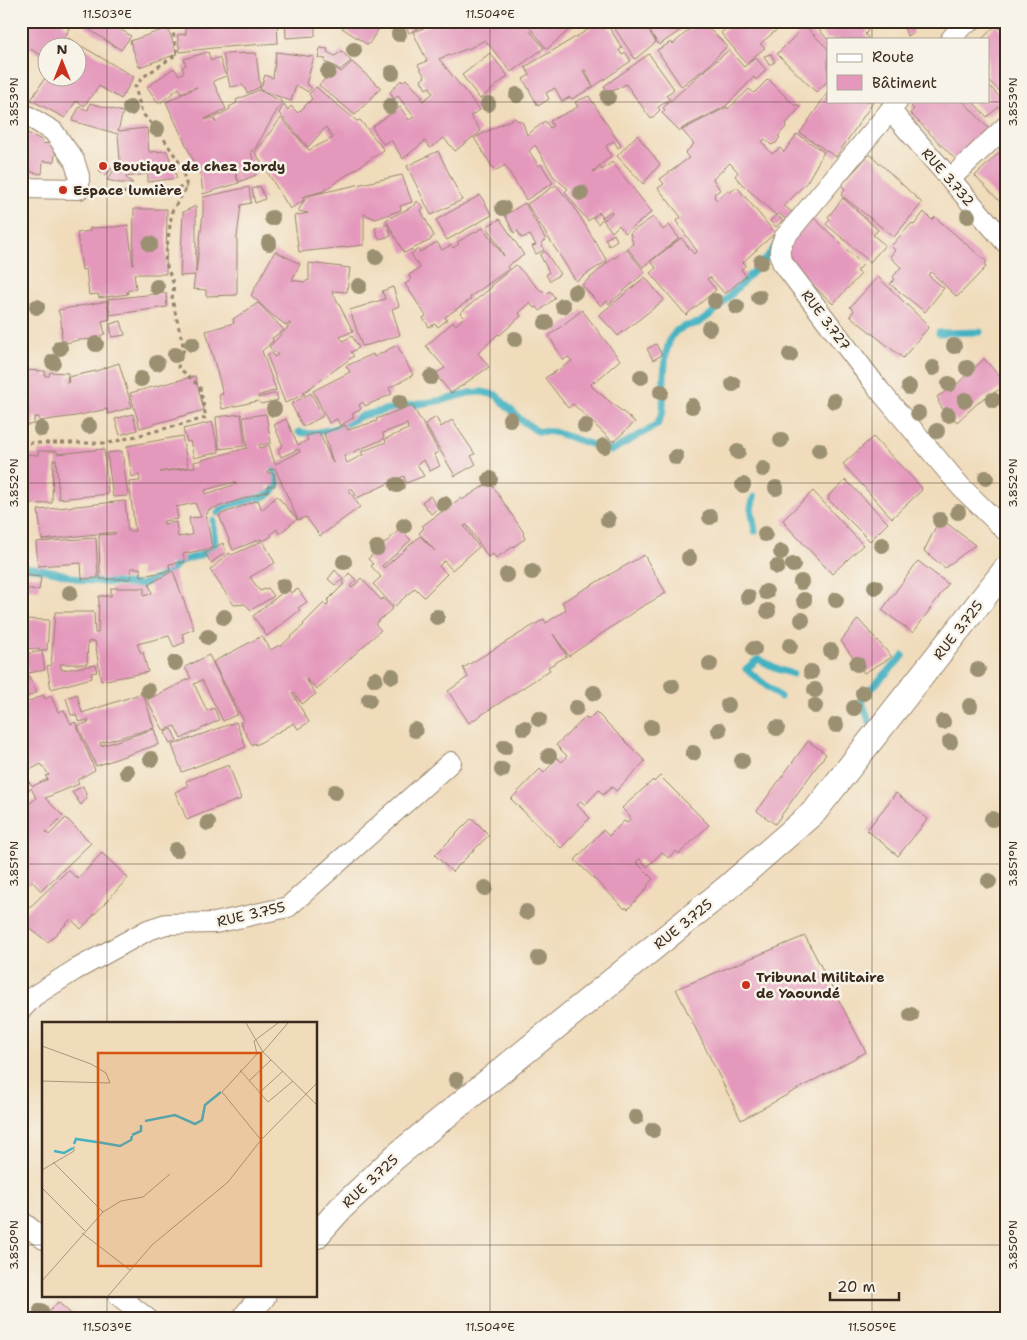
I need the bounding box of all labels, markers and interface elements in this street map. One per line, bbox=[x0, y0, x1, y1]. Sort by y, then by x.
text: 11.503°E bbox=[82, 6, 132, 22]
text: 11.504°E bbox=[465, 6, 515, 22]
north arrow bbox=[38, 38, 88, 88]
legend bbox=[827, 38, 990, 102]
text: N bbox=[56, 40, 68, 58]
text: Route bbox=[872, 47, 914, 67]
text: Bâtiment bbox=[872, 73, 937, 93]
text: 3.853°N bbox=[6, 77, 22, 127]
text: 3.853°N bbox=[1005, 77, 1021, 127]
street label: RUE 3.732 bbox=[918, 144, 978, 210]
place label: Boutique de chez Jordy bbox=[113, 157, 285, 175]
marker: Boutique de chez Jordy bbox=[97, 160, 109, 172]
place label: Espace lumière bbox=[73, 181, 182, 199]
marker: Espace lumière bbox=[57, 184, 69, 196]
street label: RUE 3.727 bbox=[797, 286, 855, 354]
text: 3.852°N bbox=[6, 458, 22, 508]
text: 3.852°N bbox=[1005, 458, 1021, 508]
street label: RUE 3.725 bbox=[929, 597, 987, 663]
text: 3.851°N bbox=[6, 841, 22, 887]
text: 3.851°N bbox=[1005, 841, 1021, 887]
street label: RUE 3.725 bbox=[650, 895, 716, 953]
street label: RUE 3.755 bbox=[215, 897, 287, 931]
place label: Tribunal Militaire de Yaoundé bbox=[756, 968, 885, 1002]
marker: Tribunal Militaire de Yaoundé bbox=[740, 979, 752, 991]
inset map bbox=[42, 1022, 318, 1298]
street label: RUE 3.725 bbox=[338, 1150, 402, 1212]
text: 3.850°N bbox=[6, 1220, 22, 1270]
text: 3.850°N bbox=[1005, 1220, 1021, 1270]
scale bar bbox=[830, 1270, 898, 1302]
text: 20 m bbox=[837, 1277, 876, 1297]
text: 11.503°E bbox=[82, 1319, 132, 1335]
text: 11.504°E bbox=[465, 1319, 515, 1335]
text: 11.505°E bbox=[848, 1319, 896, 1335]

